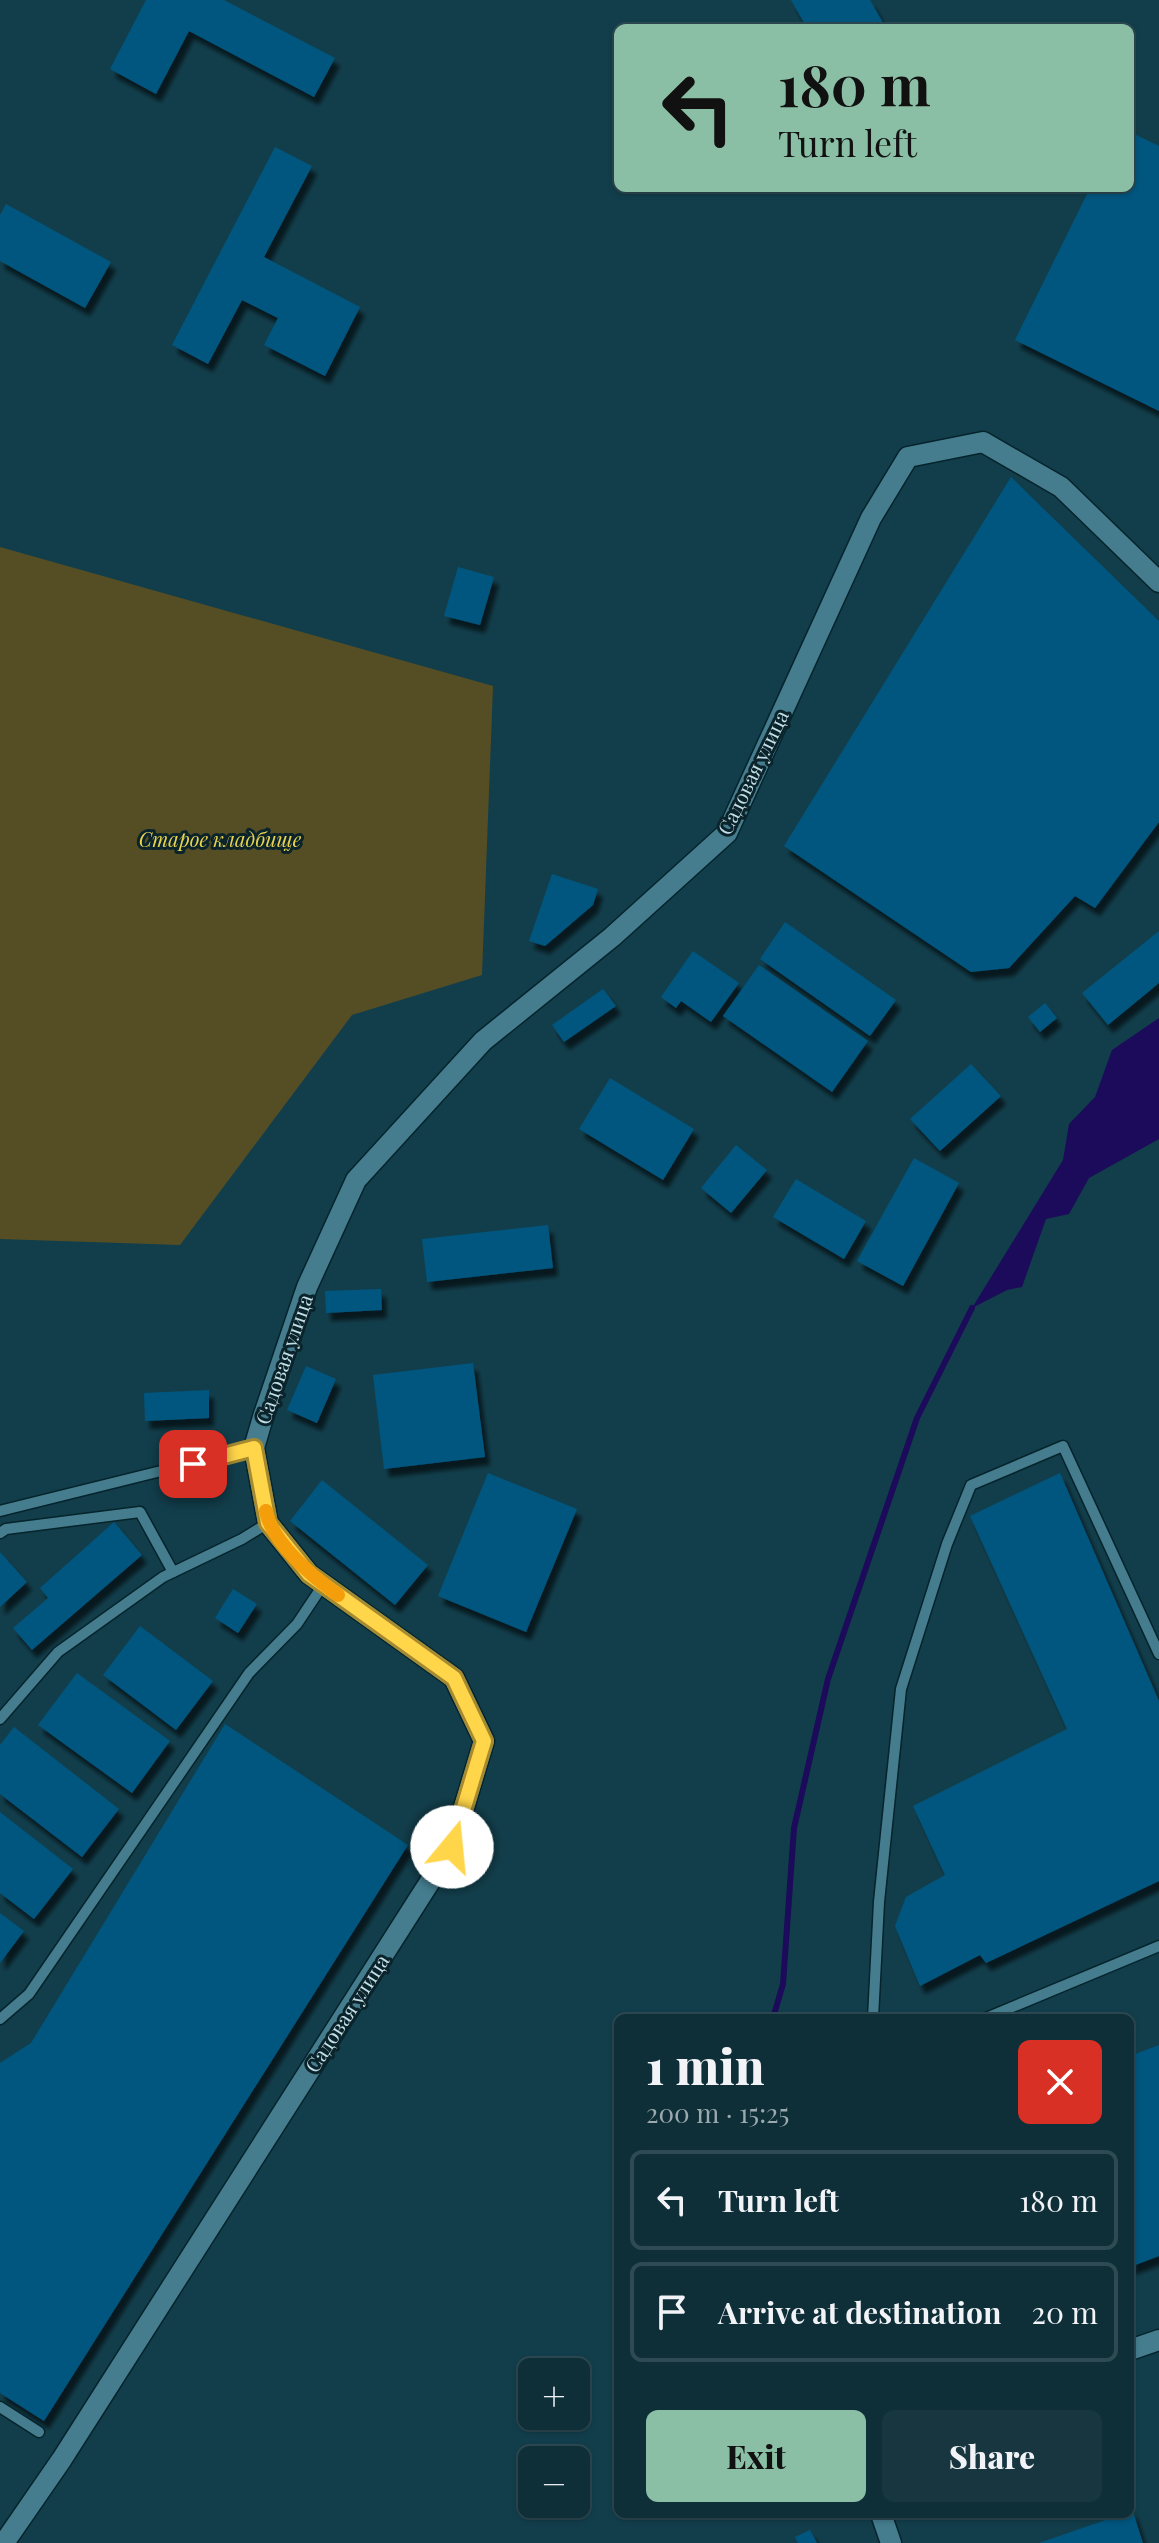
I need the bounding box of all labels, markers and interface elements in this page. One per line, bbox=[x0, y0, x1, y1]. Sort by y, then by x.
text: 180 m bbox=[778, 46, 931, 121]
icon: left bbox=[646, 56, 750, 160]
text: Turn left bbox=[778, 118, 917, 166]
street label: Садовая улица bbox=[710, 705, 794, 839]
park label: Старое кладбище bbox=[139, 825, 302, 852]
street label: Садовая улица bbox=[248, 1290, 318, 1428]
pin bbox=[159, 1430, 227, 1498]
icon: arrive bbox=[171, 1442, 215, 1486]
position arrow bbox=[410, 1805, 494, 1889]
street label: Садовая улица bbox=[298, 1949, 394, 2077]
text: 1 min bbox=[646, 2033, 764, 2097]
button: close bbox=[1018, 2040, 1102, 2124]
text: 200 m · 15:25 bbox=[646, 2095, 789, 2130]
icon: left bbox=[650, 2178, 694, 2222]
text: Turn left bbox=[718, 2180, 839, 2220]
text: 180 m bbox=[1019, 2180, 1098, 2220]
icon: arrive bbox=[650, 2290, 694, 2334]
text: Arrive at destination bbox=[718, 2292, 1001, 2332]
text: 20 m bbox=[1032, 2292, 1098, 2332]
map controls bbox=[518, 2358, 590, 2518]
button: + bbox=[518, 2358, 590, 2430]
button: Exit bbox=[646, 2410, 866, 2502]
button: Share bbox=[882, 2410, 1102, 2502]
button: − bbox=[518, 2446, 590, 2518]

